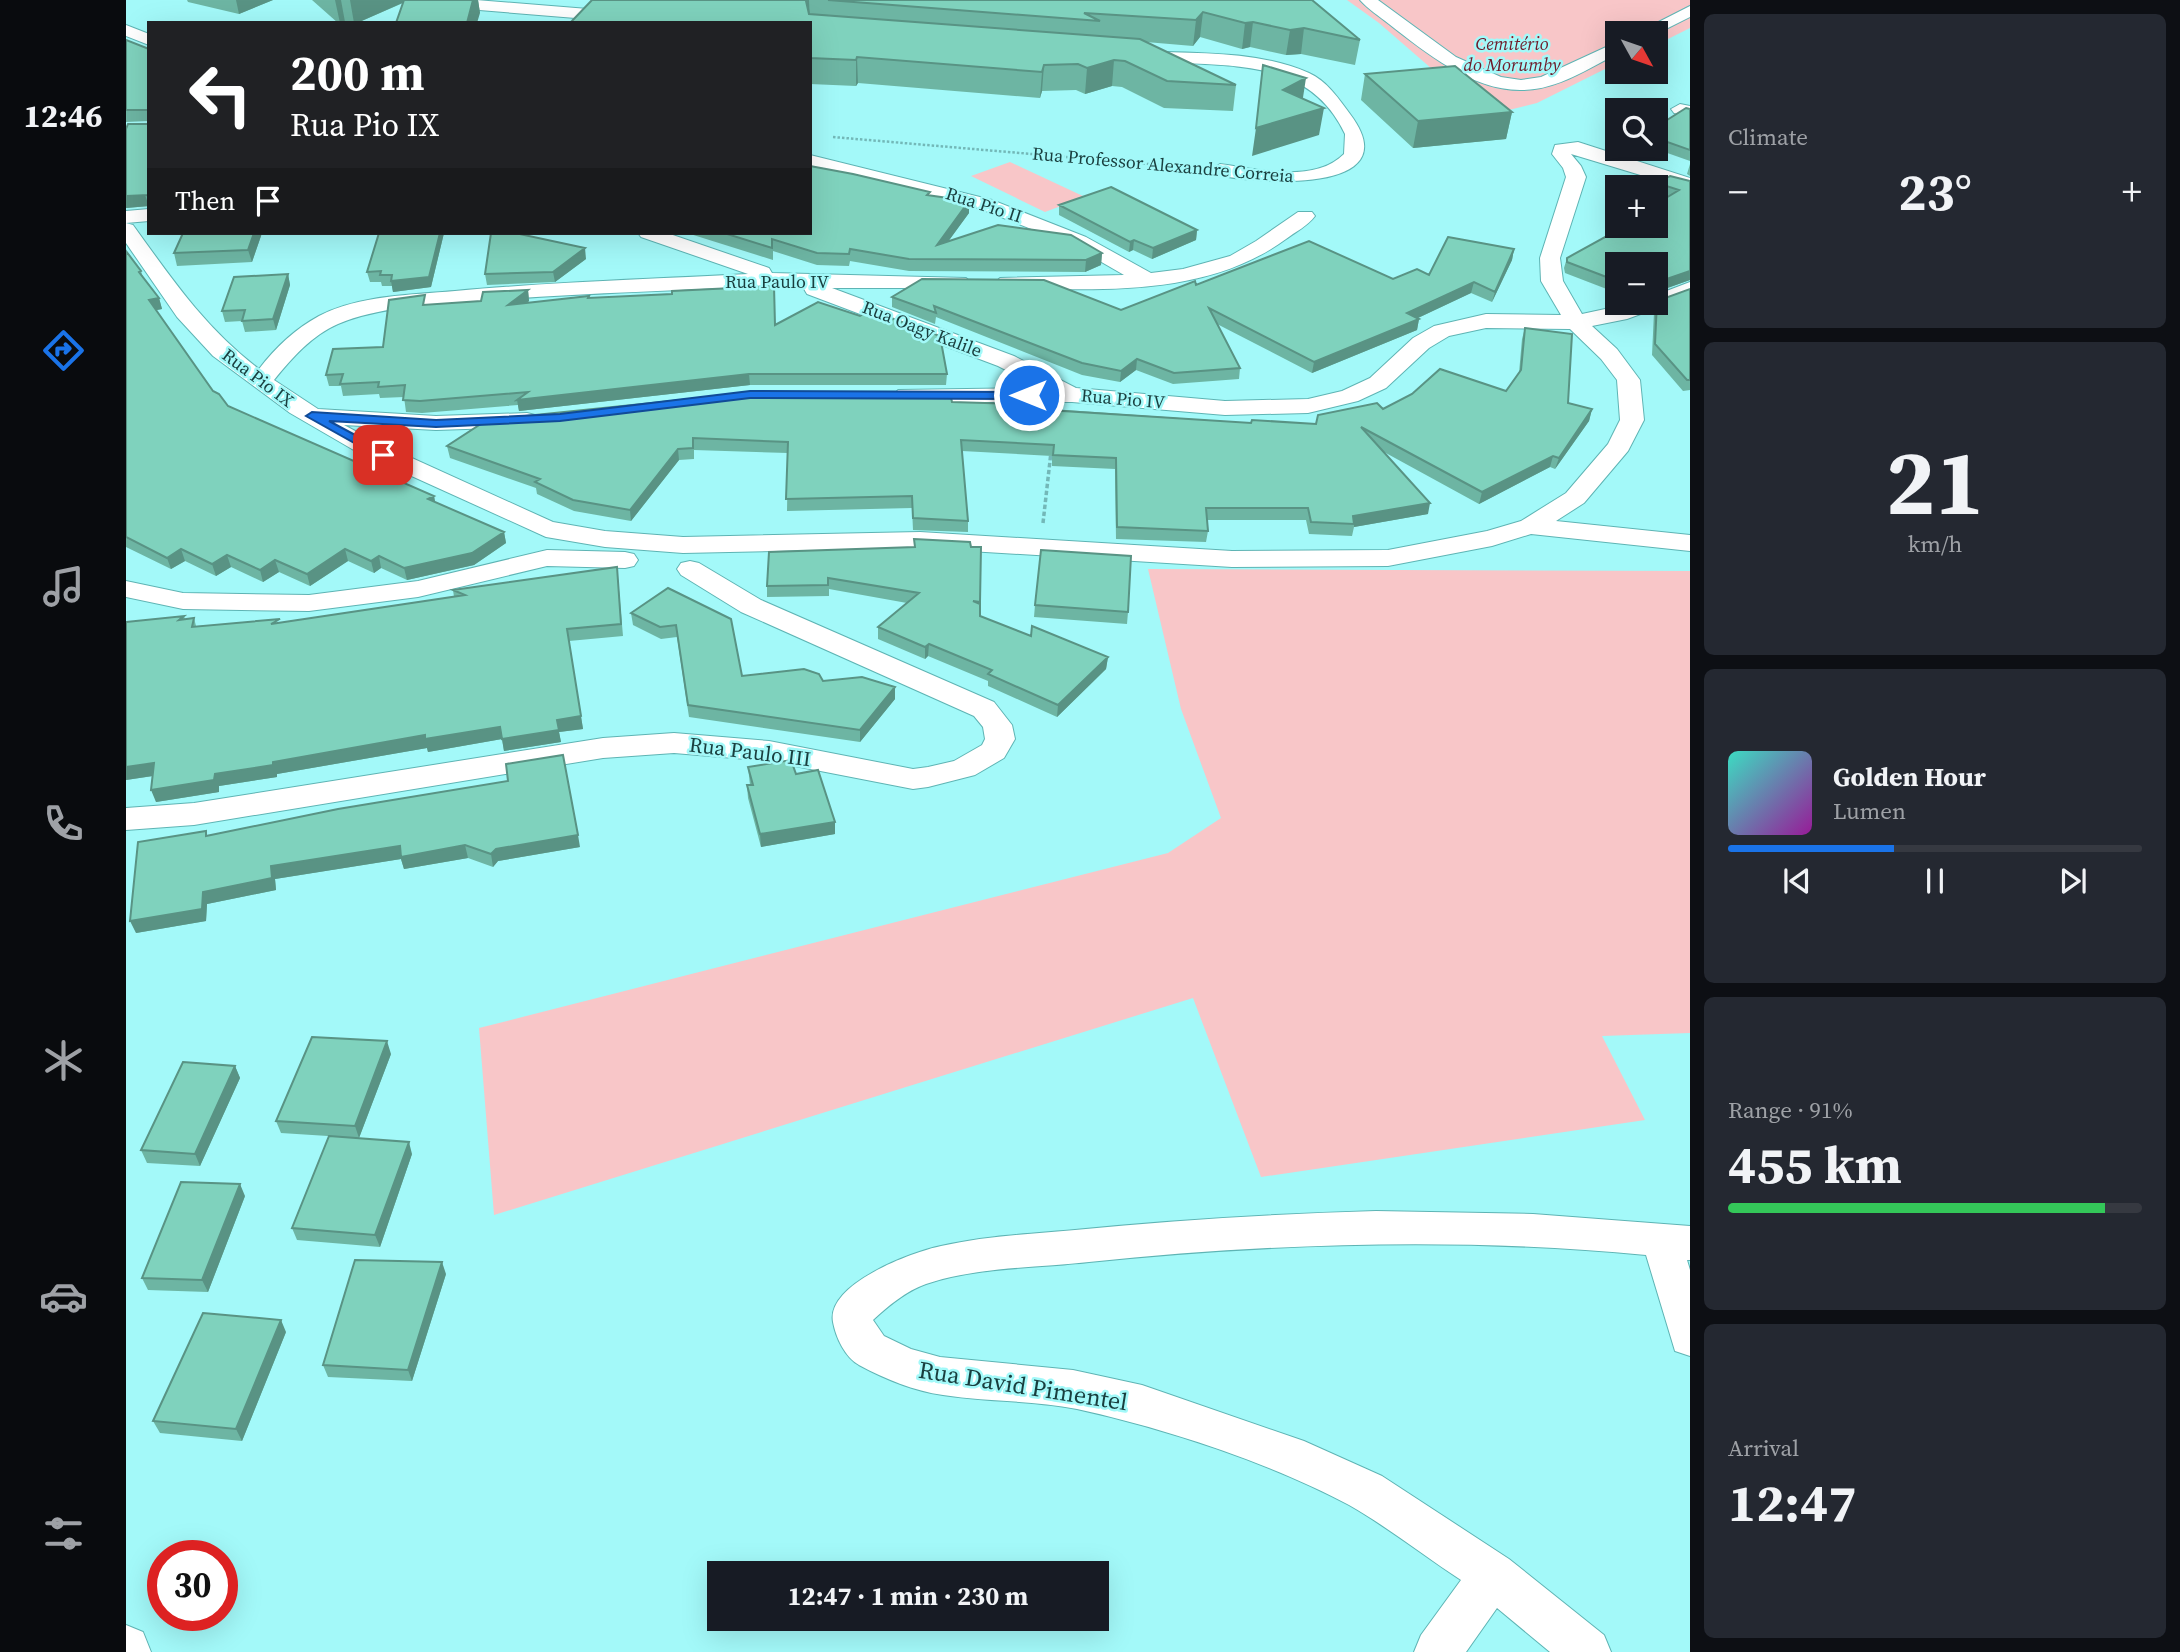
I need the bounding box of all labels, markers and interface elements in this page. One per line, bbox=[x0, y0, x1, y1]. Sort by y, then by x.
north arrow bbox=[1605, 21, 1668, 84]
map controls bbox=[1605, 21, 1668, 315]
park label: Cemitério do Morumby bbox=[1463, 31, 1561, 77]
text: 200 m bbox=[290, 39, 425, 106]
icon: left bbox=[175, 49, 266, 140]
text: 12:46 bbox=[24, 94, 102, 138]
button: search bbox=[1605, 98, 1668, 161]
text: Rua Pio IX bbox=[290, 103, 439, 147]
text: Climate bbox=[1728, 121, 1808, 153]
street label: Rua Professor Alexandre Correia bbox=[1031, 141, 1296, 188]
text: 23° bbox=[1898, 156, 1972, 227]
text: − bbox=[1728, 166, 1748, 218]
text: + bbox=[2122, 166, 2142, 218]
button: + bbox=[1605, 175, 1668, 238]
street label: Rua Pio II bbox=[943, 180, 1026, 229]
icon: arrive bbox=[249, 182, 287, 220]
text: Then bbox=[175, 183, 235, 219]
button: − bbox=[1605, 252, 1668, 315]
street label: Rua Paulo IV bbox=[725, 269, 829, 294]
street label: Rua Oagy Kalile bbox=[859, 294, 986, 363]
icon: directions bbox=[39, 326, 88, 375]
street label: Rua Pio IX bbox=[217, 342, 300, 413]
position arrow bbox=[992, 358, 1066, 432]
street label: Rua Pio IV bbox=[1080, 382, 1166, 415]
text: 21 bbox=[1886, 420, 1984, 544]
pin bbox=[353, 425, 413, 485]
icon: arrive bbox=[364, 436, 402, 474]
text: km/h bbox=[1908, 528, 1962, 560]
icon: music bbox=[39, 562, 88, 611]
street label: Rua Paulo III bbox=[687, 730, 813, 773]
text: Golden Hour bbox=[1833, 759, 1986, 795]
text: Lumen bbox=[1833, 795, 1906, 827]
icon: phone bbox=[39, 799, 88, 848]
icon: previous bbox=[1778, 862, 1816, 900]
icon: pause bbox=[1916, 862, 1954, 900]
icon: next bbox=[2054, 862, 2092, 900]
icon: climate bbox=[39, 1036, 88, 1085]
text: Range · 91% bbox=[1728, 1094, 1853, 1126]
text: 455 km bbox=[1728, 1129, 1902, 1200]
icon: car bbox=[39, 1272, 88, 1321]
street label: Rua David Pimentel bbox=[916, 1353, 1130, 1418]
text: Arrival bbox=[1728, 1432, 1799, 1464]
text: 12:47 bbox=[1728, 1467, 1856, 1538]
icon: filters bbox=[39, 1509, 88, 1558]
speed limit sign: 30 bbox=[147, 1540, 238, 1631]
text: 12:47 · 1 min · 230 m bbox=[788, 1578, 1028, 1614]

